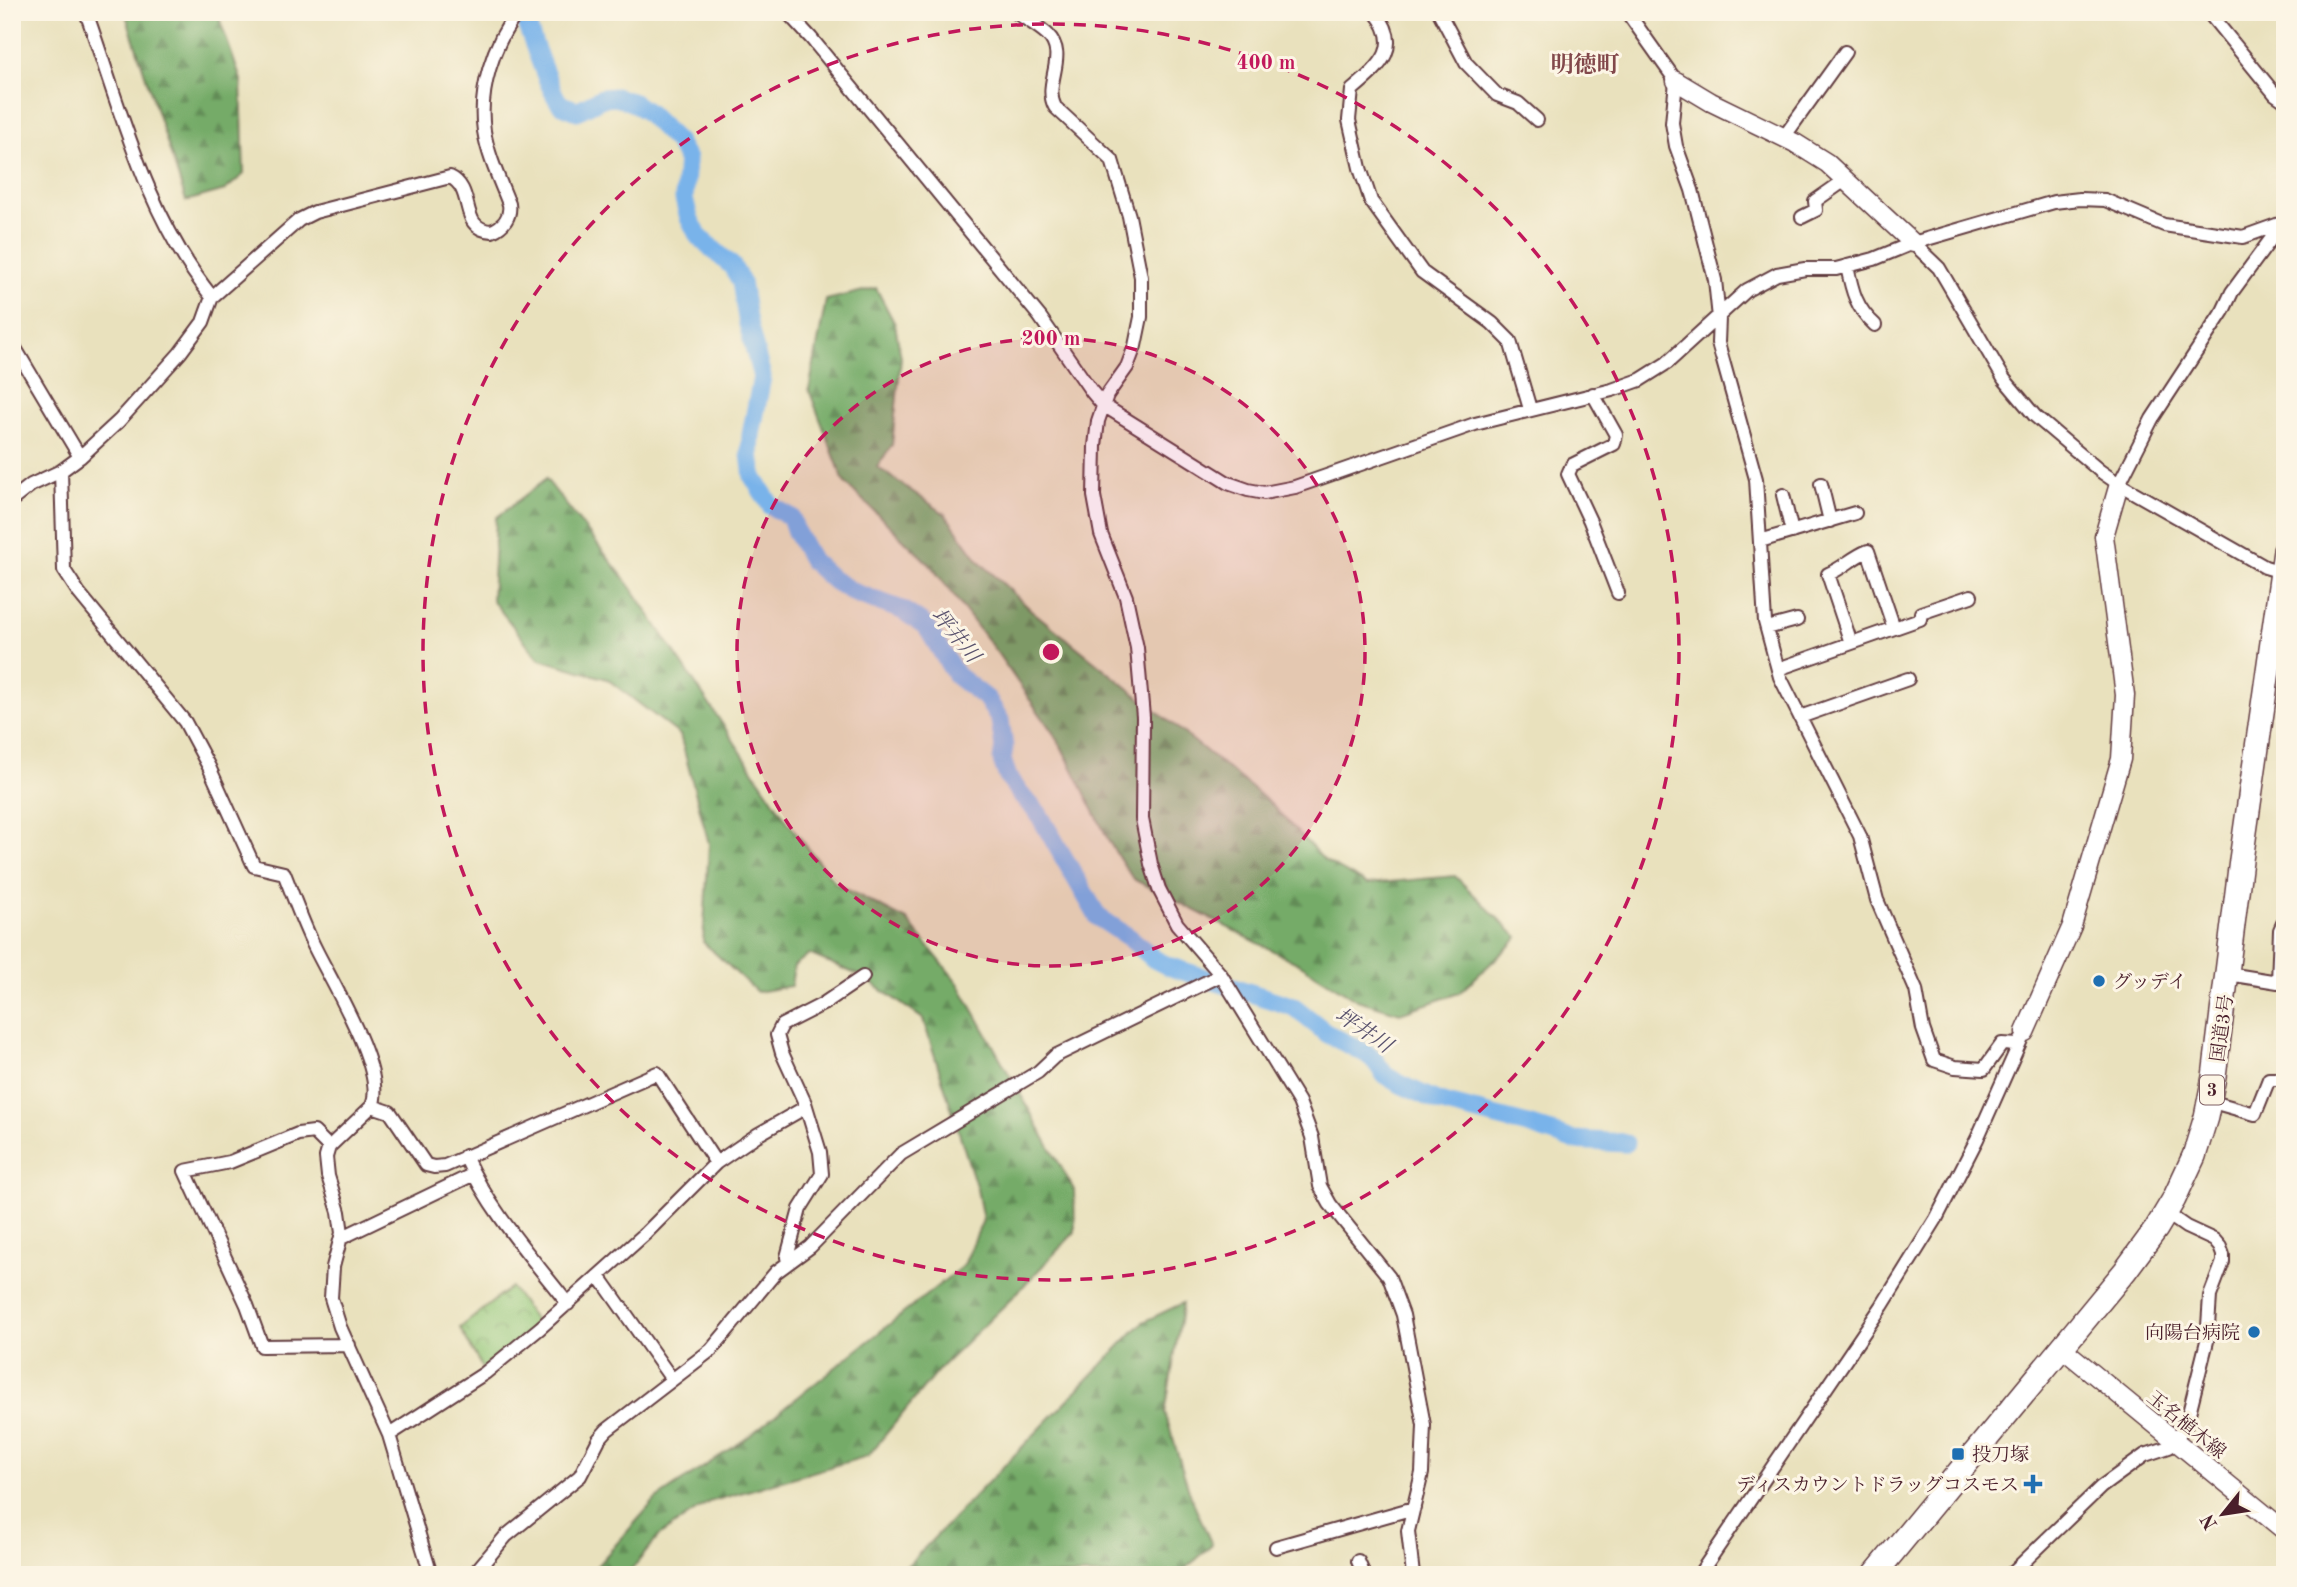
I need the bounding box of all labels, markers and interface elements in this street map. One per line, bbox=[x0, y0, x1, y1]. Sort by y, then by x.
district label: 明徳町 bbox=[1551, 52, 1620, 77]
text: 400 m bbox=[1236, 53, 1296, 74]
text: 200 m bbox=[1021, 329, 1081, 350]
water label: 坪井川 bbox=[927, 604, 986, 669]
centre of rings bbox=[1039, 640, 1063, 664]
place label: グッデイ bbox=[2113, 972, 2187, 993]
marker: グッデイ bbox=[2091, 973, 2107, 989]
street label: 国道3号 bbox=[2207, 993, 2238, 1063]
water label: 坪井川 bbox=[1331, 1003, 1398, 1059]
road number: 3 bbox=[2200, 1076, 2224, 1105]
place label: 向陽台病院 bbox=[2145, 1322, 2240, 1344]
marker: 向陽台病院 bbox=[2246, 1324, 2262, 1340]
street label: 玉名植木線 bbox=[2143, 1386, 2230, 1463]
place label: 投刀塚 bbox=[1972, 1444, 2029, 1466]
marker: 投刀塚 bbox=[1950, 1446, 1966, 1462]
place label: ディスカウントドラッグコスモス bbox=[1736, 1475, 2019, 1496]
marker: ディスカウントドラッグコスモス bbox=[2025, 1476, 2041, 1492]
north arrow bbox=[2188, 1478, 2258, 1548]
text: N bbox=[2198, 1510, 2222, 1532]

